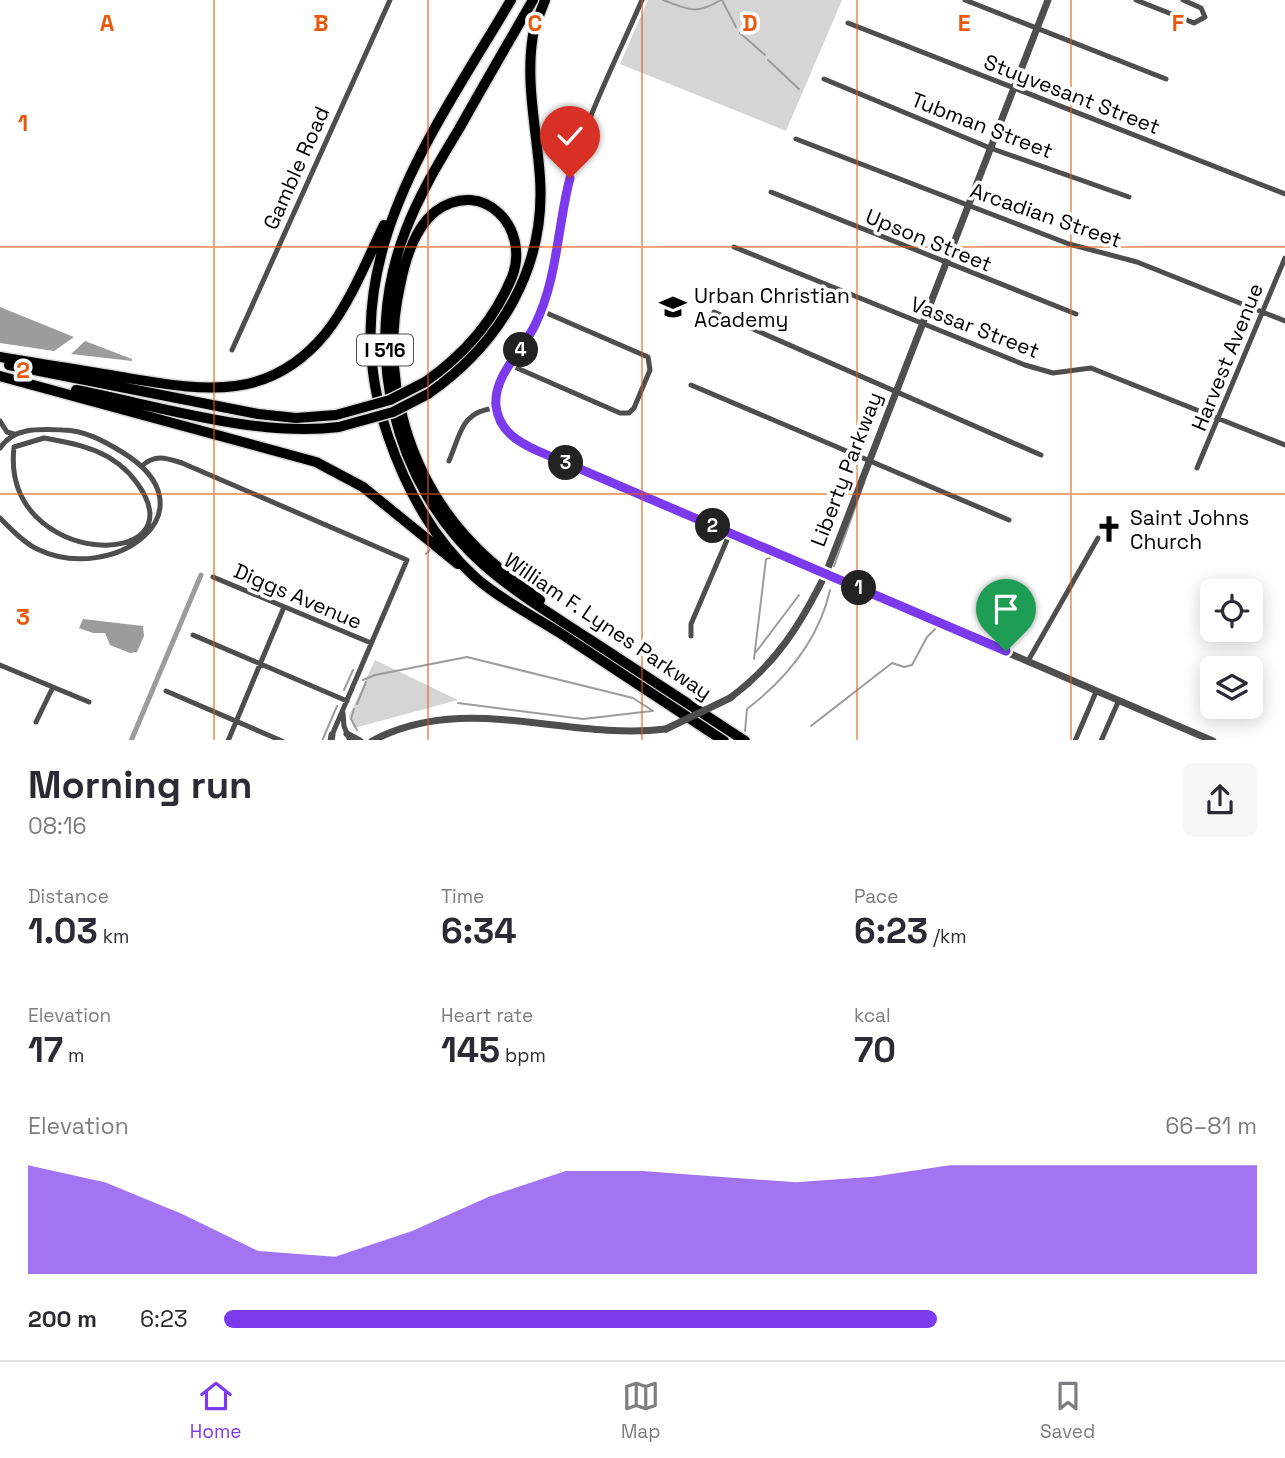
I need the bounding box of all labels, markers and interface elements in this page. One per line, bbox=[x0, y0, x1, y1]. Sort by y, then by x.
text: A bbox=[100, 8, 115, 38]
text: B bbox=[313, 8, 329, 38]
text: C bbox=[528, 8, 542, 38]
text: D bbox=[742, 8, 758, 38]
text: E bbox=[958, 8, 970, 38]
text: F bbox=[1172, 8, 1184, 38]
street label: Stuyvesant Street bbox=[980, 48, 1164, 140]
street label: Tubman Street bbox=[907, 86, 1057, 164]
street label: Gamble Road bbox=[257, 102, 335, 234]
pin bbox=[540, 106, 600, 178]
text: 1 bbox=[18, 108, 28, 138]
icon: check bbox=[551, 117, 589, 155]
street label: Arcadian Street bbox=[967, 176, 1125, 254]
street label: Upson Street bbox=[862, 202, 996, 278]
street label: Harvest Avenue bbox=[1185, 279, 1269, 435]
place label: Urban Christian Academy bbox=[694, 282, 850, 333]
street label: Vassar Street bbox=[907, 290, 1043, 364]
school or university icon: Urban Christian Academy bbox=[658, 292, 688, 322]
pin: 4 bbox=[504, 332, 538, 368]
road number: I 516 bbox=[357, 334, 413, 366]
text: 4 bbox=[514, 337, 527, 362]
text: 2 bbox=[16, 355, 30, 385]
street label: Liberty Parkway bbox=[804, 388, 888, 550]
pin: 3 bbox=[548, 446, 584, 480]
text: 3 bbox=[560, 450, 571, 475]
place label: Saint Johns Church bbox=[1130, 504, 1249, 555]
pin: 2 bbox=[696, 508, 730, 544]
text: 2 bbox=[707, 513, 718, 538]
church icon: Saint Johns Church bbox=[1094, 514, 1124, 544]
street label: William F. Lynes Parkway bbox=[499, 546, 717, 706]
street label: Diggs Avenue bbox=[230, 557, 366, 635]
pin: 1 bbox=[842, 570, 876, 606]
text: 1 bbox=[854, 575, 863, 600]
pin bbox=[976, 579, 1036, 651]
map controls bbox=[1200, 579, 1263, 719]
button: locate bbox=[1200, 579, 1263, 642]
icon: arrive bbox=[987, 590, 1025, 628]
text: 3 bbox=[16, 602, 30, 632]
button: layers bbox=[1200, 656, 1263, 719]
text: Morning run bbox=[28, 761, 253, 809]
button: share bbox=[1183, 763, 1257, 837]
text: 08:16 bbox=[28, 811, 87, 841]
text: Distance bbox=[28, 884, 109, 909]
text: Time bbox=[441, 884, 484, 909]
text: Pace bbox=[854, 884, 898, 909]
text: 1.03 bbox=[28, 909, 98, 953]
text: 6:34 bbox=[441, 909, 517, 953]
text: 6:23 bbox=[854, 909, 928, 953]
text: km bbox=[98, 924, 129, 949]
text: /km bbox=[928, 924, 967, 949]
text: Elevation bbox=[28, 1003, 111, 1028]
text: Heart rate bbox=[441, 1003, 533, 1028]
text: kcal bbox=[854, 1003, 891, 1028]
text: 17 bbox=[28, 1028, 63, 1072]
text: 145 bbox=[441, 1028, 500, 1072]
text: 70 bbox=[854, 1028, 896, 1072]
text: m bbox=[63, 1043, 84, 1068]
text: bpm bbox=[500, 1043, 546, 1068]
text: Elevation bbox=[28, 1111, 129, 1141]
text: 66–81 m bbox=[1165, 1111, 1257, 1141]
text: 200 m bbox=[28, 1304, 97, 1334]
text: 6:23 bbox=[140, 1304, 188, 1334]
tab: Home bbox=[190, 1377, 241, 1444]
tab: Map bbox=[621, 1377, 660, 1444]
tab: Saved bbox=[1040, 1377, 1095, 1444]

